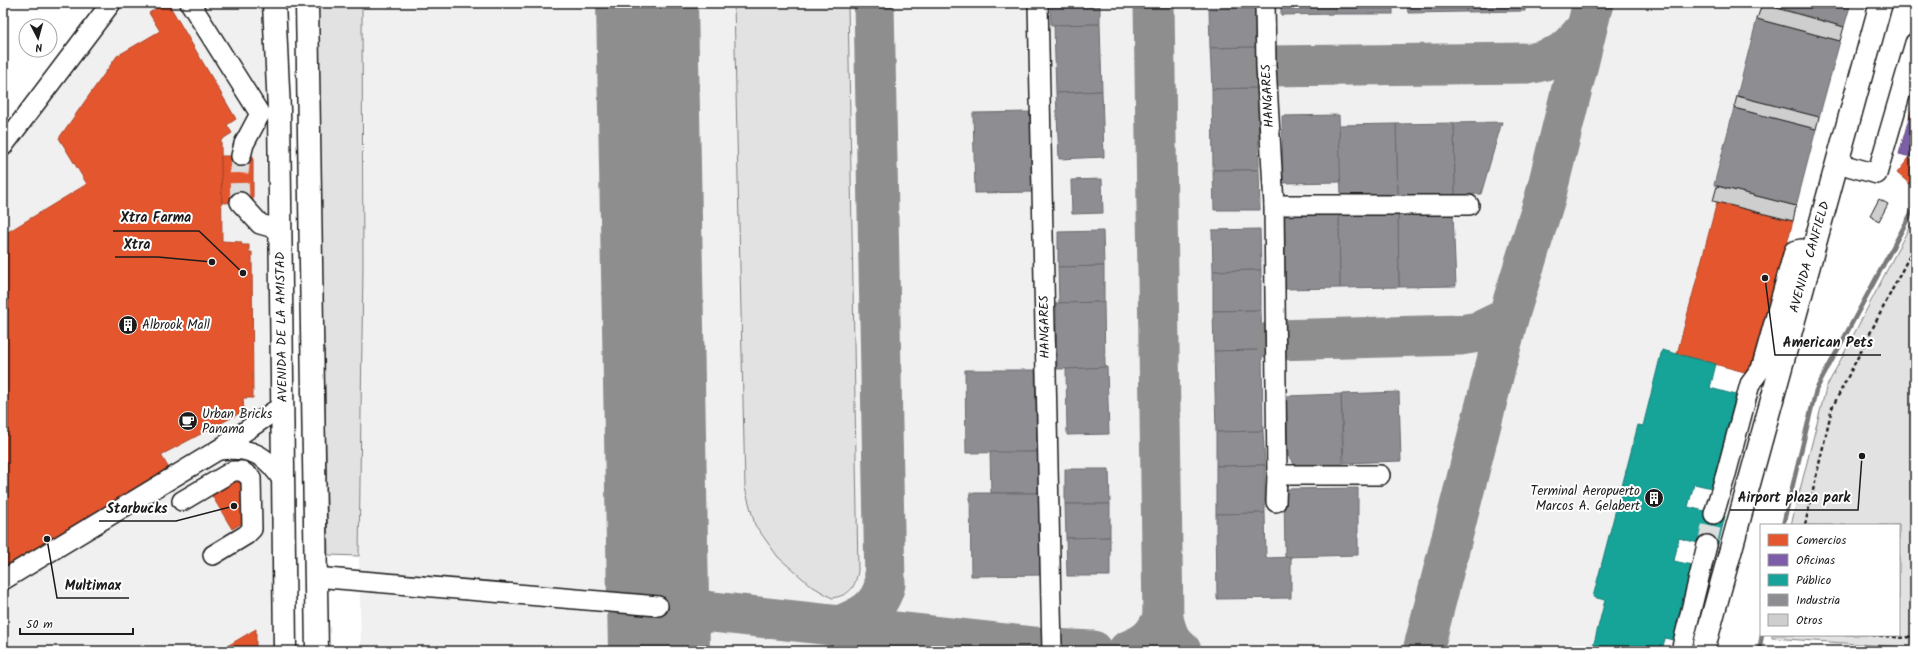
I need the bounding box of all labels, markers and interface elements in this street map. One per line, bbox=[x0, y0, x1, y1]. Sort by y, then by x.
north arrow bbox=[18, 18, 58, 58]
text: N bbox=[34, 38, 43, 56]
street label: HANGARES bbox=[1256, 64, 1280, 128]
street label: AVENIDA CANFIELD bbox=[1784, 199, 1836, 315]
callout: Xtra Farma bbox=[113, 205, 199, 231]
text: Xtra Farma bbox=[120, 207, 191, 229]
callout: Xtra bbox=[115, 231, 158, 257]
text: Xtra bbox=[123, 234, 150, 256]
street label: AVENIDA DE LA AMISTAD bbox=[270, 252, 294, 402]
street label: HANGARES bbox=[1034, 295, 1056, 359]
building icon: Albrook Mall bbox=[117, 314, 139, 336]
place label: Albrook Mall bbox=[142, 315, 210, 336]
callout: American Pets bbox=[1775, 329, 1881, 355]
text: American Pets bbox=[1783, 332, 1874, 354]
place label: Urban Bricks Panama bbox=[202, 404, 273, 440]
cafe icon: Urban Bricks Panama bbox=[177, 410, 199, 432]
place label: Terminal Aeropuerto Marcos A. Gelabert bbox=[1531, 481, 1641, 517]
callout: Airport plaza park bbox=[1730, 484, 1858, 510]
building icon: Terminal Aeropuerto Marcos A. Gelabert bbox=[1643, 487, 1665, 509]
text: Airport plaza park bbox=[1738, 487, 1851, 509]
callout: Starbucks bbox=[99, 495, 176, 521]
text: Starbucks bbox=[106, 498, 168, 520]
legend bbox=[1760, 524, 1900, 636]
text: Comercios bbox=[1796, 531, 1846, 550]
text: Oficinas bbox=[1796, 551, 1835, 570]
text: Público bbox=[1796, 571, 1831, 590]
callout: Multimax bbox=[57, 572, 129, 598]
text: Multimax bbox=[65, 575, 122, 597]
text: Industria bbox=[1796, 591, 1840, 610]
scale bar bbox=[20, 610, 133, 636]
text: Otros bbox=[1796, 611, 1823, 630]
text: 50 m bbox=[26, 615, 53, 634]

